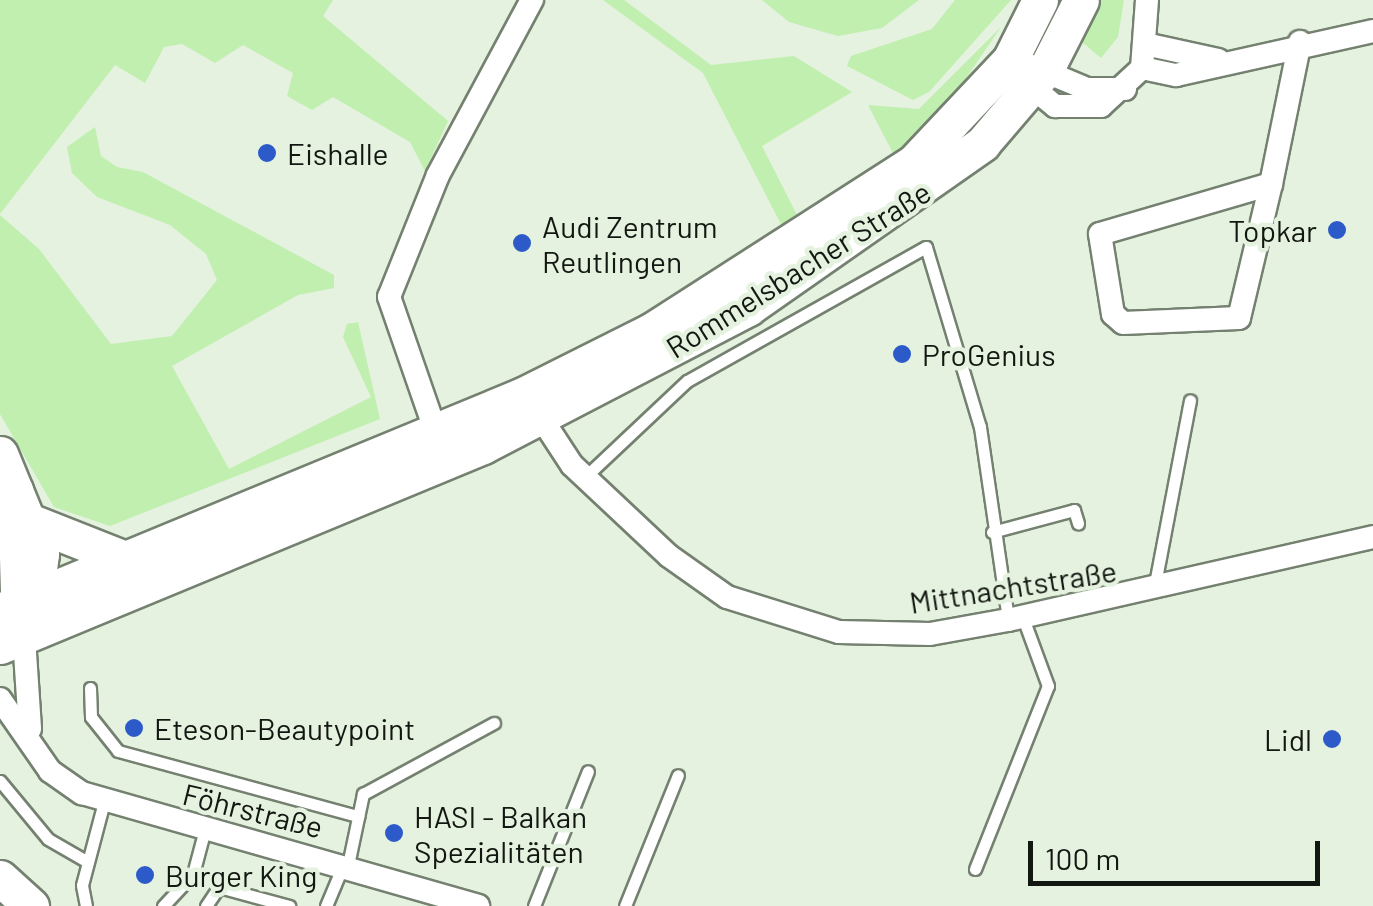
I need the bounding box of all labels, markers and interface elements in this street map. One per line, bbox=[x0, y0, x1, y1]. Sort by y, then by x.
place label: Eishalle bbox=[287, 135, 389, 171]
marker: Eishalle bbox=[256, 142, 278, 164]
street label: Rommelsbacher Straße bbox=[659, 173, 937, 365]
place label: Audi Zentrum Reutlingen bbox=[542, 208, 718, 278]
place label: Topkar bbox=[1228, 212, 1317, 248]
marker: Topkar bbox=[1326, 219, 1348, 241]
marker: Audi Zentrum Reutlingen bbox=[511, 232, 533, 254]
place label: ProGenius bbox=[922, 336, 1056, 372]
marker: ProGenius bbox=[891, 343, 913, 365]
street label: Mittnachtstraße bbox=[907, 552, 1119, 620]
place label: Eteson-Beautypoint bbox=[154, 710, 415, 746]
marker: Eteson-Beautypoint bbox=[123, 717, 145, 739]
place label: Lidl bbox=[1264, 721, 1312, 757]
marker: Lidl bbox=[1321, 728, 1343, 750]
street label: Föhrstraße bbox=[179, 775, 327, 845]
place label: HASI - Balkan Spezialitäten bbox=[414, 798, 587, 868]
scale bar bbox=[1033, 821, 1326, 883]
marker: HASI - Balkan Spezialitäten bbox=[383, 822, 405, 844]
text: 100 m bbox=[1045, 840, 1120, 876]
place label: Burger King bbox=[165, 857, 317, 893]
marker: Burger King bbox=[134, 864, 156, 886]

